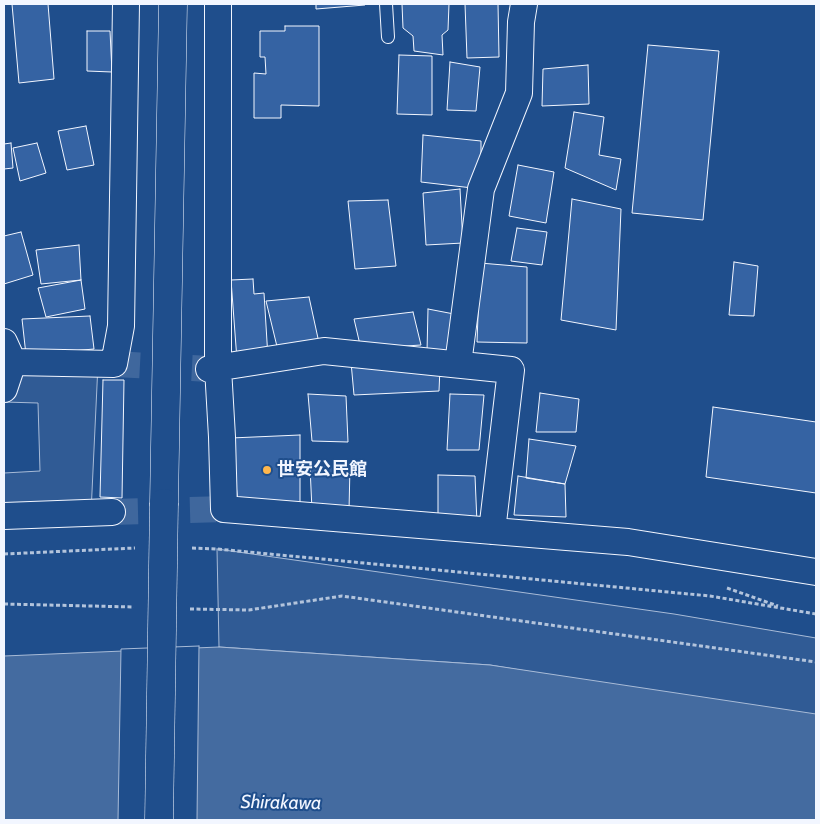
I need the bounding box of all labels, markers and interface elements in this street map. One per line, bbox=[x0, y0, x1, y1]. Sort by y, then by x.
place label: 世安公民館 bbox=[277, 459, 367, 481]
marker: 世安公民館 bbox=[261, 464, 273, 476]
water label: Shirakawa bbox=[240, 791, 322, 815]

